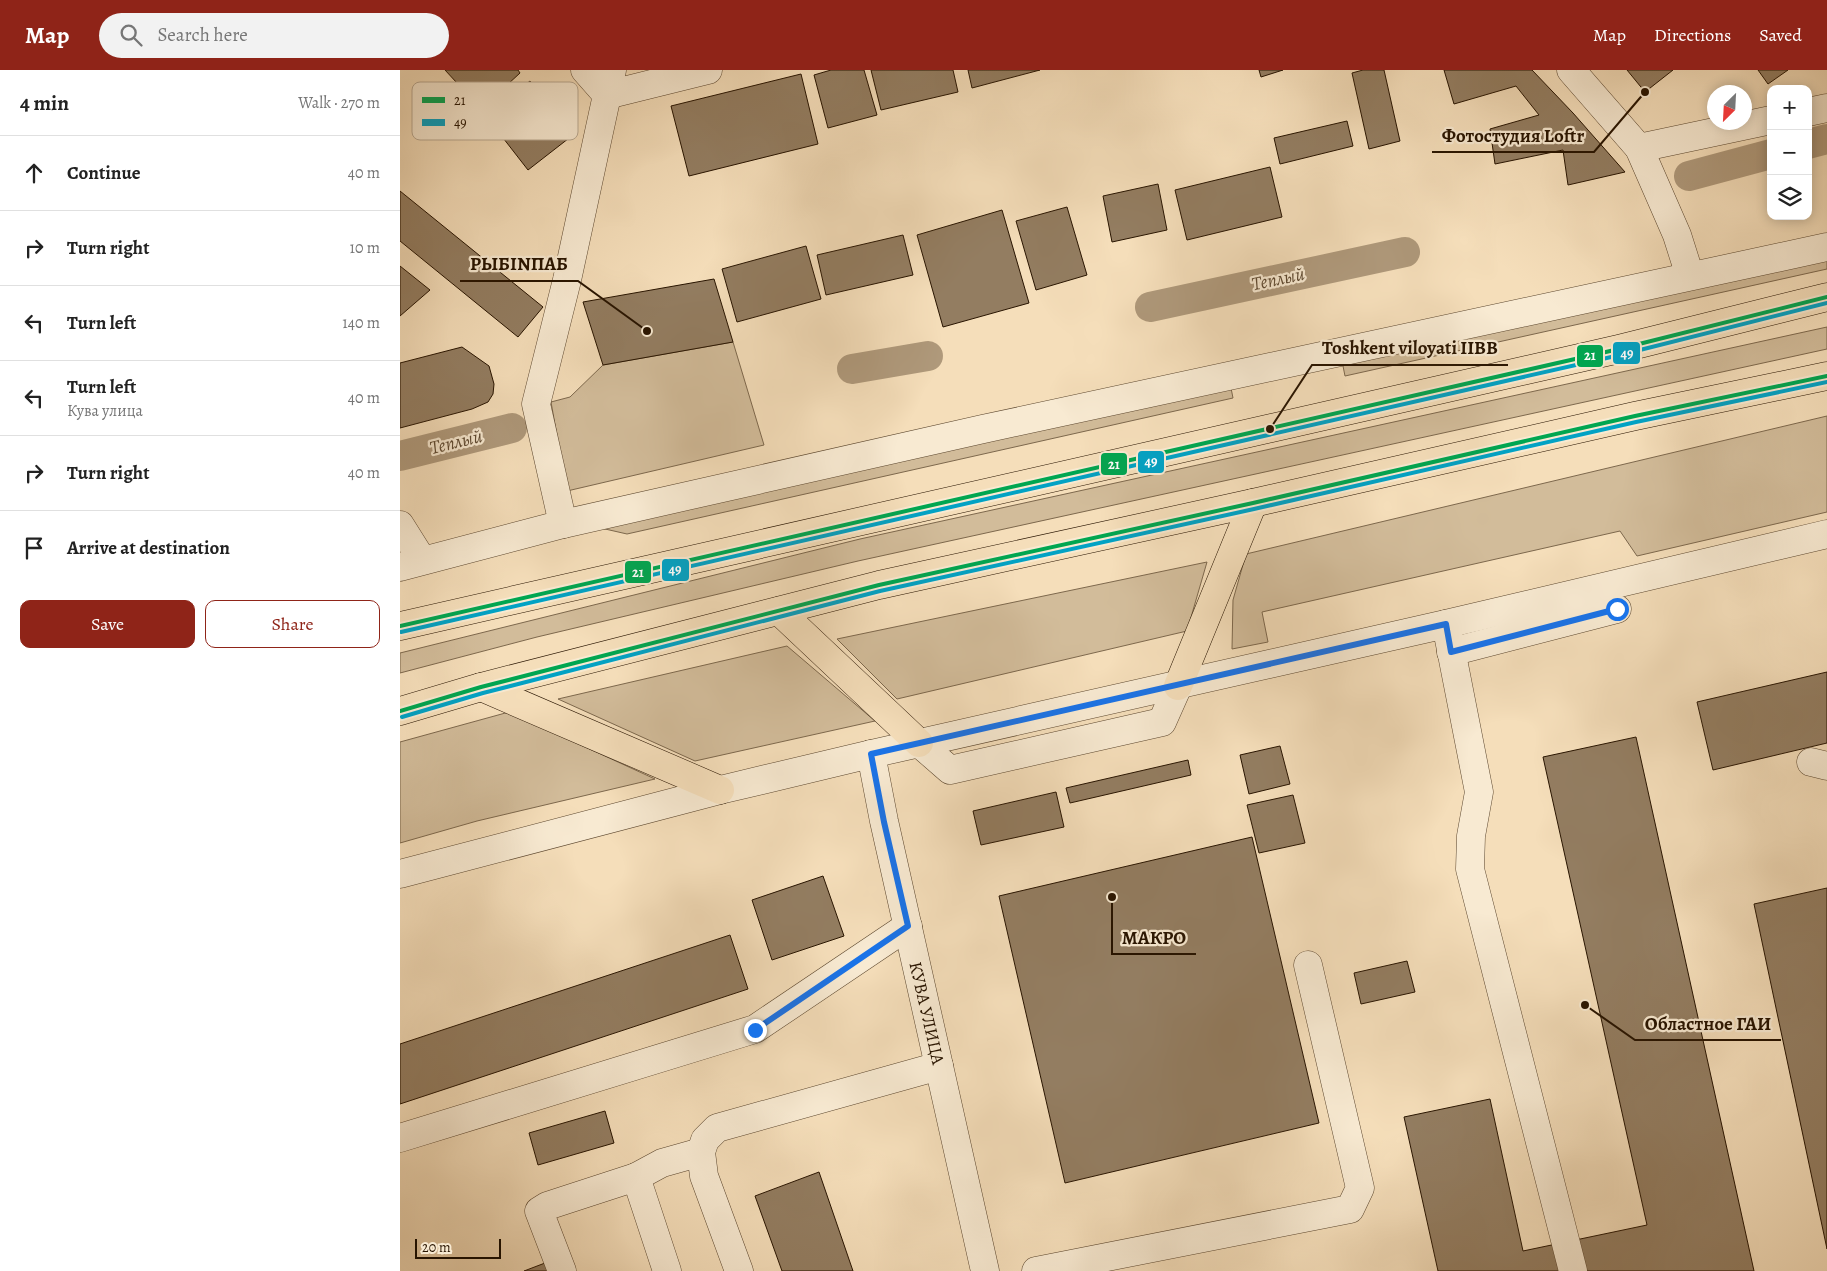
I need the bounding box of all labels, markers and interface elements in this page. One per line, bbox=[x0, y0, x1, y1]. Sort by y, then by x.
search box bbox=[99, 13, 449, 58]
text: Map bbox=[25, 19, 69, 51]
icon: search bbox=[117, 21, 145, 49]
text: Search here bbox=[157, 22, 248, 48]
text: Map bbox=[1593, 23, 1626, 47]
text: Directions bbox=[1654, 23, 1731, 47]
text: Saved bbox=[1759, 23, 1802, 47]
legend bbox=[412, 82, 578, 140]
north arrow bbox=[1707, 85, 1752, 130]
map controls bbox=[1767, 85, 1812, 220]
button: + bbox=[1767, 85, 1812, 130]
text: 4 min bbox=[20, 89, 69, 117]
text: 21 bbox=[454, 91, 466, 110]
text: Walk · 270 m bbox=[298, 92, 380, 114]
text: 49 bbox=[454, 113, 467, 132]
callout: Фотостудия Loftr bbox=[1432, 118, 1594, 152]
text: Фотостудия Loftr bbox=[1442, 123, 1584, 149]
button: − bbox=[1767, 130, 1812, 175]
icon: ahead bbox=[20, 159, 48, 187]
text: Continue bbox=[67, 160, 141, 186]
text: 40 m bbox=[348, 162, 380, 184]
button: layers bbox=[1767, 175, 1812, 220]
icon: right bbox=[20, 234, 48, 262]
text: Turn right bbox=[67, 235, 149, 261]
text: 10 m bbox=[350, 237, 380, 259]
callout: РЫБINПАБ bbox=[460, 247, 578, 281]
text: РЫБINПАБ bbox=[470, 251, 568, 277]
water label: Теплый bbox=[1249, 261, 1307, 297]
icon: left bbox=[20, 309, 48, 337]
text: Turn left bbox=[67, 310, 136, 336]
text: 140 m bbox=[342, 312, 380, 334]
callout: Toshkent viloyati IIBB bbox=[1312, 331, 1508, 365]
text: Toshkent viloyati IIBB bbox=[1322, 335, 1498, 361]
line badge: 49 bbox=[1612, 341, 1641, 365]
line badge: 21 bbox=[1576, 344, 1604, 368]
text: 49 bbox=[1620, 344, 1634, 363]
text: 21 bbox=[1584, 346, 1596, 365]
text: Turn left bbox=[67, 374, 136, 400]
icon: left bbox=[20, 384, 48, 412]
text: 40 m bbox=[348, 387, 380, 409]
text: Кува улица bbox=[67, 400, 143, 422]
water label: Теплый bbox=[427, 423, 485, 461]
line badge: 49 bbox=[1137, 450, 1165, 474]
line badge: 21 bbox=[1100, 452, 1128, 476]
text: 49 bbox=[1144, 452, 1158, 471]
text: 21 bbox=[1108, 455, 1120, 474]
icon: right bbox=[20, 459, 48, 487]
text: Turn right bbox=[67, 460, 149, 486]
text: 40 m bbox=[348, 462, 380, 484]
icon: arrive bbox=[20, 534, 48, 562]
text: Arrive at destination bbox=[67, 535, 230, 561]
line badge: 49 bbox=[661, 558, 690, 582]
line badge: 21 bbox=[624, 560, 652, 584]
text: 49 bbox=[668, 560, 682, 579]
text: 21 bbox=[632, 563, 644, 582]
route start bbox=[1606, 598, 1629, 621]
button: Save bbox=[20, 600, 195, 648]
button: Share bbox=[205, 600, 380, 648]
callout: МАКРО bbox=[1112, 920, 1196, 954]
text: МАКРО bbox=[1122, 925, 1186, 951]
street label: КУВА УЛИЦА bbox=[903, 959, 951, 1067]
callout: Областное ГАИ bbox=[1635, 1006, 1781, 1040]
text: Областное ГАИ bbox=[1645, 1011, 1771, 1037]
route end bbox=[744, 1019, 767, 1042]
scale bar bbox=[415, 1236, 501, 1259]
text: 20 m bbox=[422, 1238, 451, 1257]

